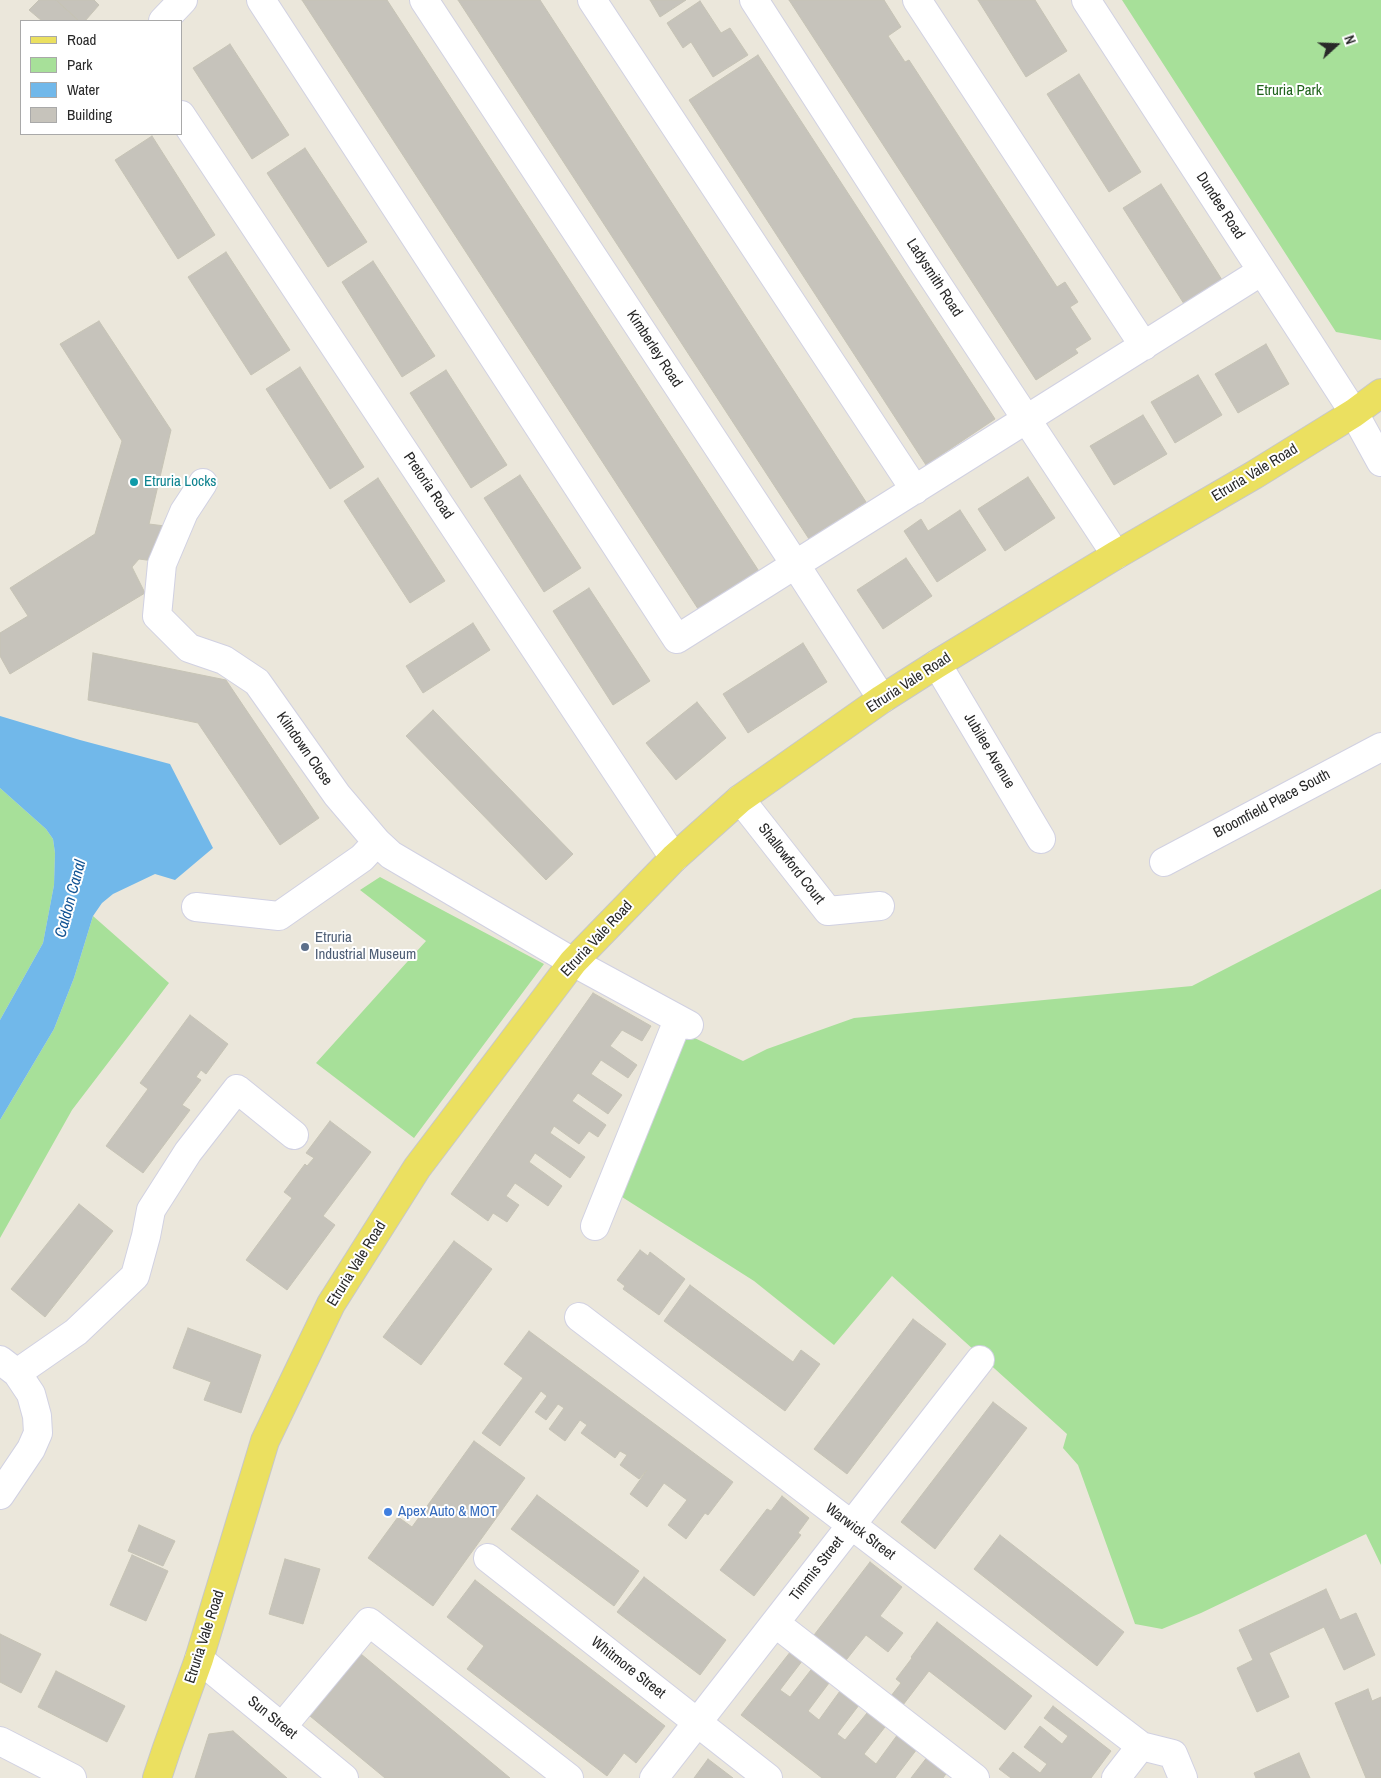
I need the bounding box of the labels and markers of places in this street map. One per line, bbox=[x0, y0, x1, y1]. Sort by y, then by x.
place label: Etruria Locks bbox=[144, 473, 216, 491]
marker: Etruria Locks bbox=[128, 476, 140, 488]
place label: Etruria Industrial Museum bbox=[315, 929, 416, 964]
marker: Etruria Industrial Museum bbox=[299, 941, 311, 953]
place label: Apex Auto & MOT bbox=[398, 1503, 497, 1521]
marker: Apex Auto & MOT bbox=[382, 1506, 394, 1518]

